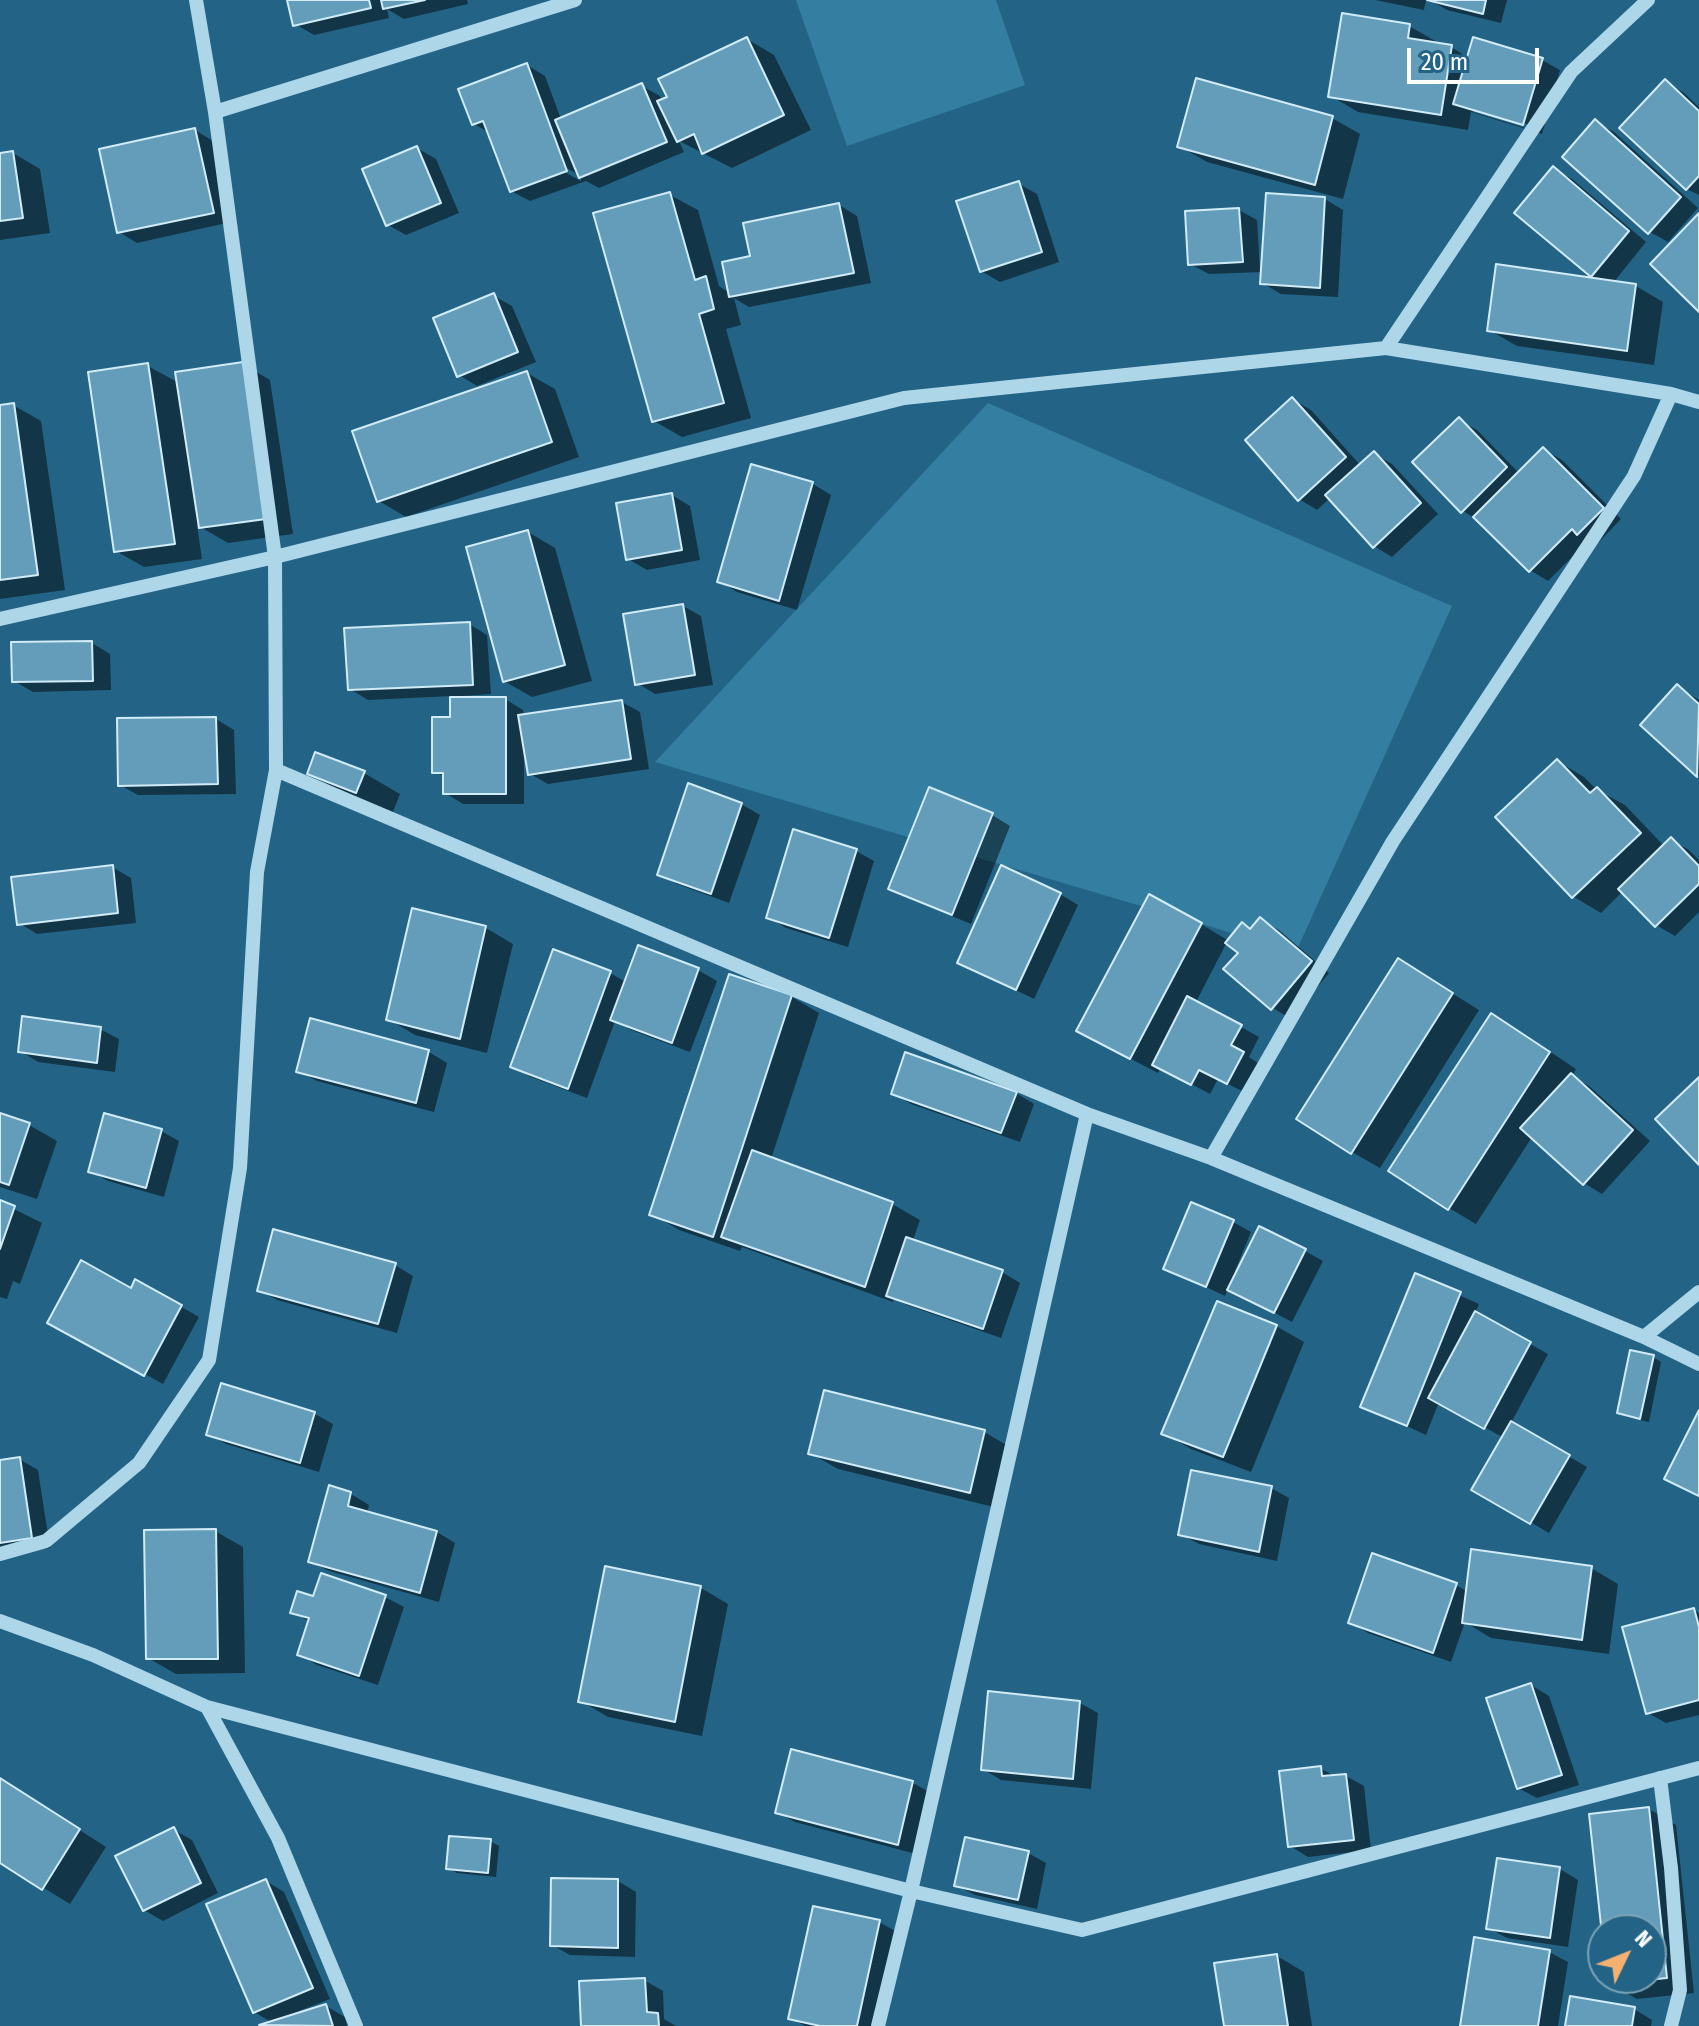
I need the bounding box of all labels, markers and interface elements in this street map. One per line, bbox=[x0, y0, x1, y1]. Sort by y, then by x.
scale bar bbox=[1411, 32, 1543, 82]
text: 20 m bbox=[1421, 48, 1468, 76]
north arrow bbox=[1587, 1914, 1667, 1994]
text: N bbox=[1629, 1925, 1658, 1953]

